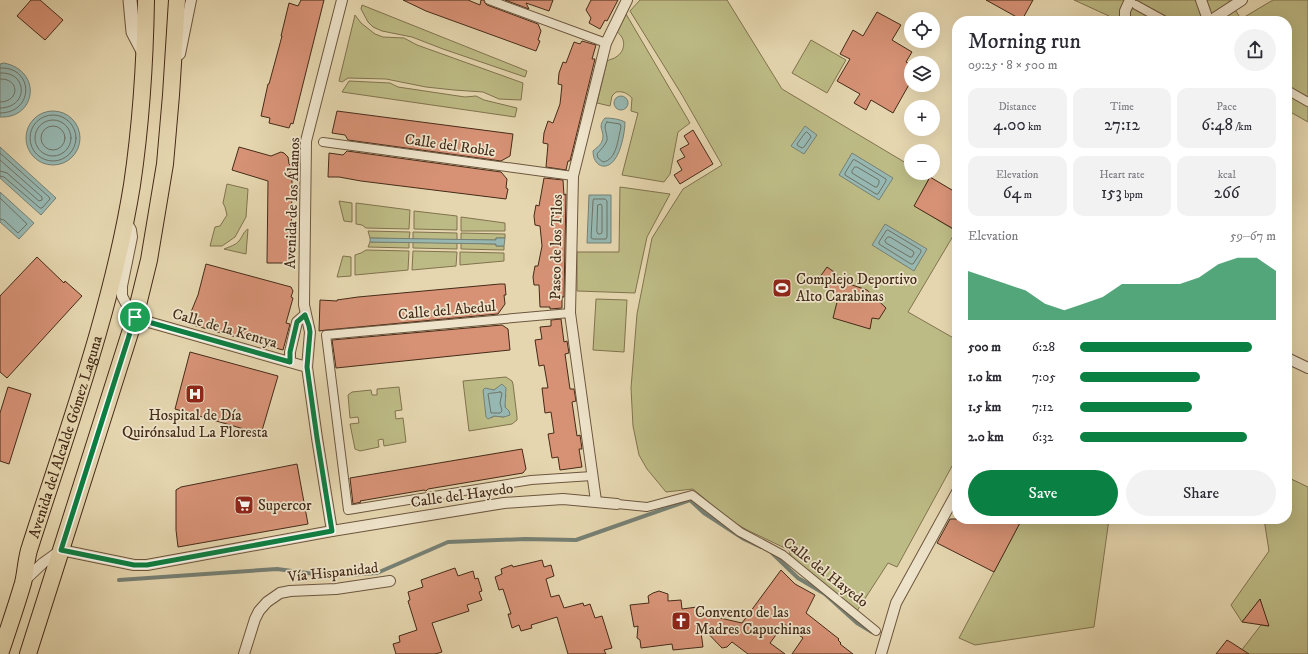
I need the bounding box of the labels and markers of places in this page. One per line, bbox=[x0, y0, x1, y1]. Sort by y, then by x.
place label: Complejo Deportivo Alto Carabinas bbox=[796, 270, 917, 306]
sports icon: Complejo Deportivo Alto Carabinas bbox=[771, 277, 793, 299]
pin bbox=[118, 300, 152, 334]
hospital icon: Hospital de Día Quirónsalud La Floresta bbox=[184, 383, 206, 405]
place label: Hospital de Día Quirónsalud La Floresta bbox=[122, 406, 269, 442]
supermarket icon: Supercor bbox=[233, 494, 255, 516]
place label: Supercor bbox=[258, 496, 312, 515]
place label: Convento de las Madres Capuchinas bbox=[695, 603, 811, 639]
church icon: Convento de las Madres Capuchinas bbox=[670, 610, 692, 632]

